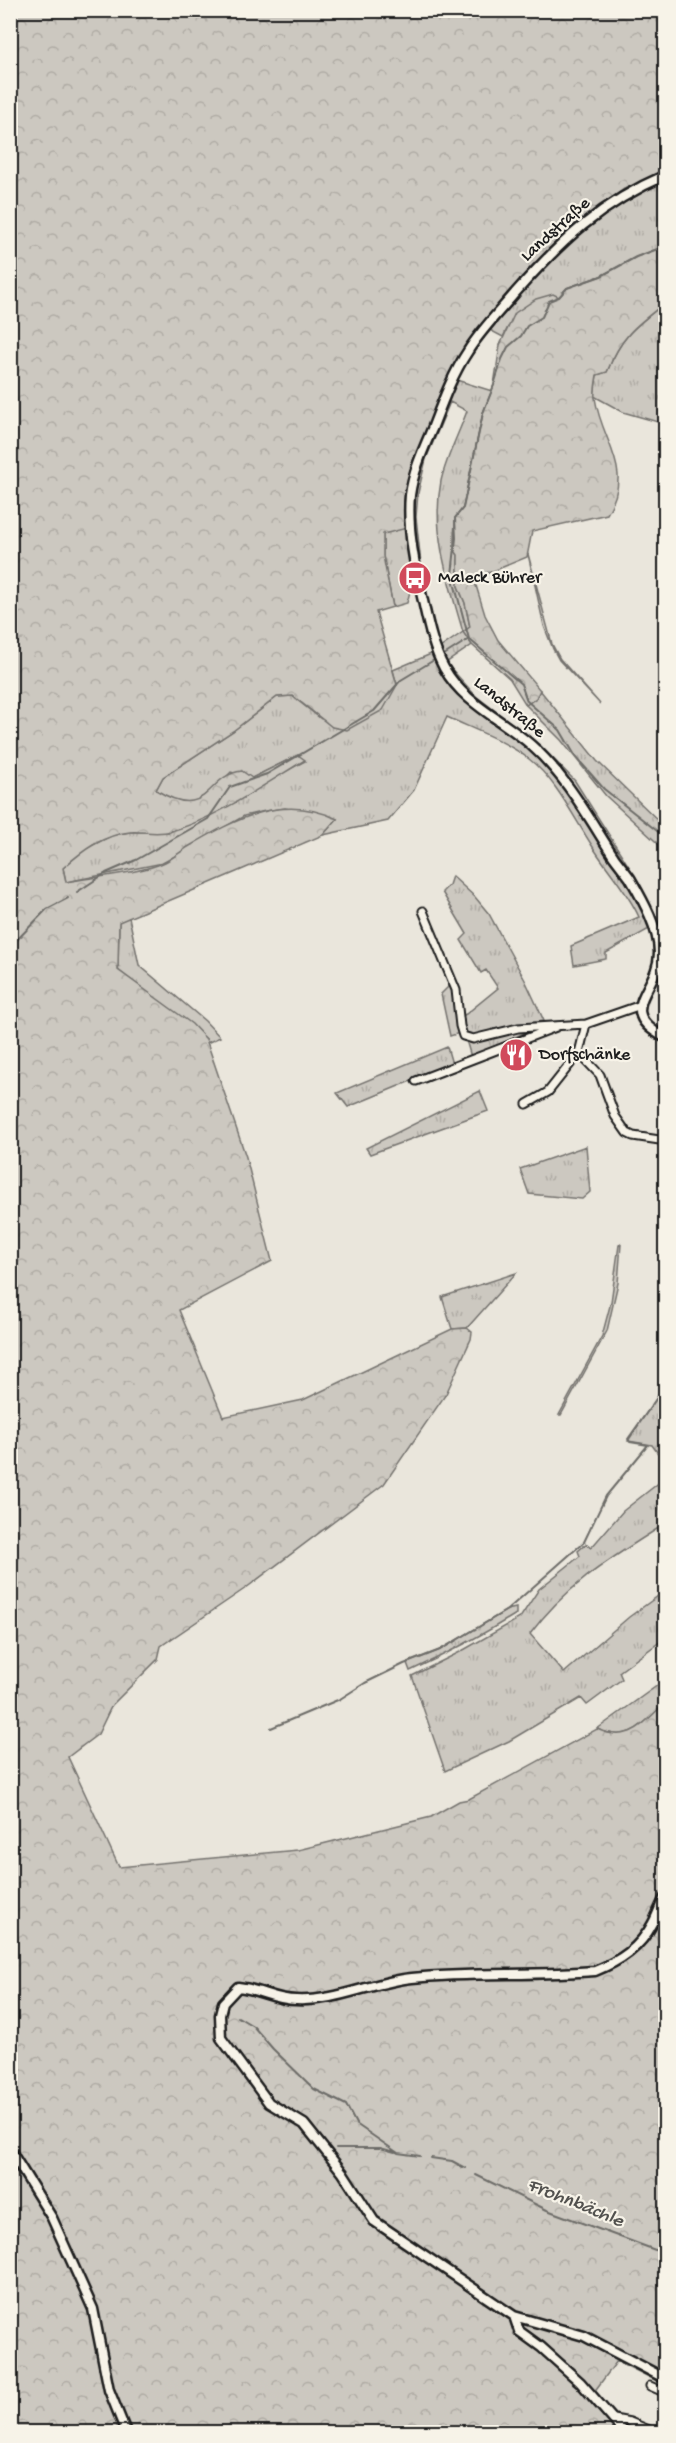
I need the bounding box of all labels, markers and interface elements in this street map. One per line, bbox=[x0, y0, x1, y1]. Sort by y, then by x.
street label: Landstraße bbox=[517, 193, 596, 267]
bus stop icon: Maleck Bührer bbox=[397, 560, 433, 596]
place label: Maleck Bührer bbox=[438, 568, 543, 589]
street label: Landstraße bbox=[469, 673, 550, 744]
restaurant icon: Dorfschänke bbox=[498, 1037, 534, 1073]
place label: Dorfschänke bbox=[538, 1045, 631, 1066]
water label: Frohnbächle bbox=[523, 2174, 627, 2234]

